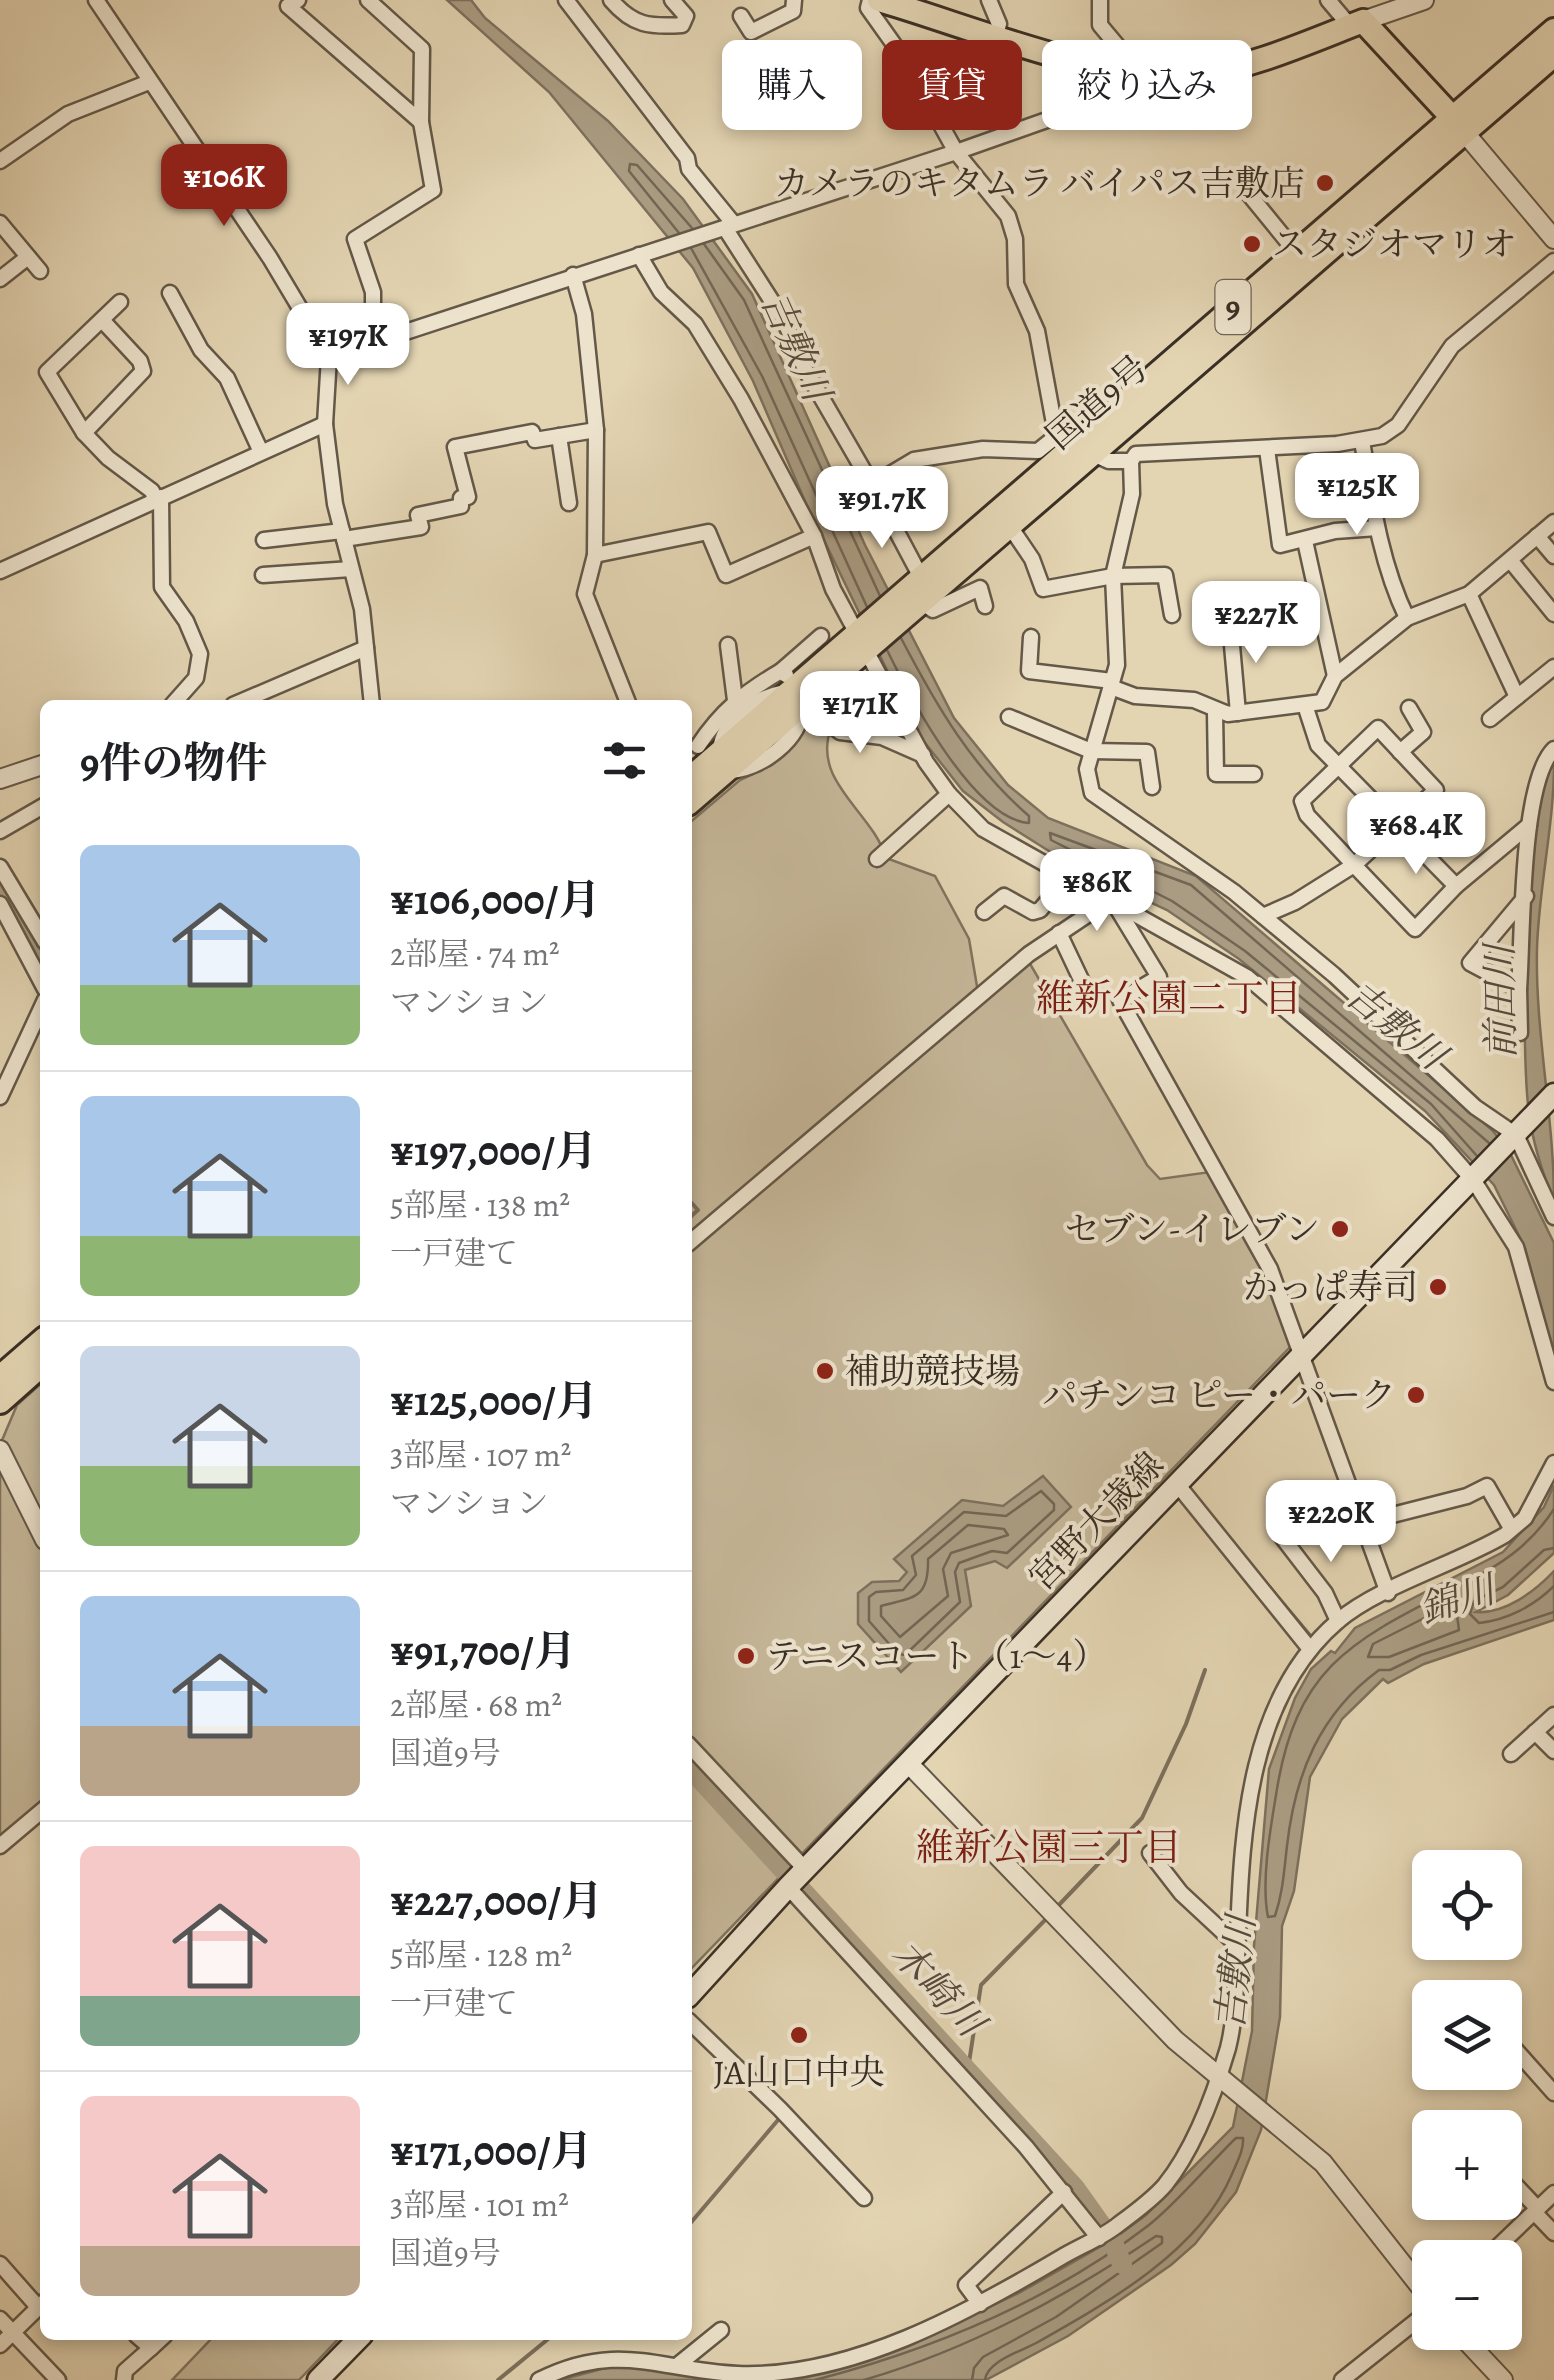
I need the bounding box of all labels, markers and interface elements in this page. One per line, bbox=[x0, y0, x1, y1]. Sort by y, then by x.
chip: 購入 bbox=[722, 40, 862, 130]
chip: 賃貸 bbox=[882, 40, 1022, 130]
chip: 絞り込み bbox=[1042, 40, 1252, 130]
pin: ¥106K bbox=[154, 144, 294, 229]
text: ¥106K bbox=[183, 154, 265, 198]
place label: カメラのキタムラ バイパス吉敷店 bbox=[774, 159, 1305, 207]
marker: カメラのキタムラ バイパス吉敷店 bbox=[1314, 172, 1336, 194]
place label: スタジオマリオ bbox=[1272, 220, 1517, 268]
marker: スタジオマリオ bbox=[1241, 233, 1263, 255]
road number: 9 bbox=[1216, 280, 1250, 334]
water label: 吉敷川 bbox=[749, 283, 845, 412]
pin: ¥197K bbox=[278, 303, 418, 388]
text: ¥197K bbox=[308, 313, 388, 357]
street label: 国道9号 bbox=[1036, 344, 1158, 460]
pin: ¥125K bbox=[1287, 453, 1427, 538]
text: ¥125K bbox=[1317, 463, 1397, 507]
pin: ¥91.7K bbox=[801, 466, 963, 551]
text: ¥91.7K bbox=[838, 476, 926, 520]
pin: ¥227K bbox=[1186, 581, 1326, 666]
text: ¥227K bbox=[1214, 591, 1298, 635]
pin: ¥171K bbox=[790, 671, 930, 756]
text: ¥171K bbox=[822, 681, 898, 725]
icon: filters bbox=[597, 733, 652, 788]
text: 9件の物件 bbox=[80, 734, 267, 791]
pin: ¥68.4K bbox=[1335, 792, 1497, 877]
text: ¥68.4K bbox=[1369, 802, 1463, 846]
pin: ¥86K bbox=[1038, 849, 1156, 934]
text: ¥86K bbox=[1062, 859, 1132, 903]
text: ¥106,000/月 bbox=[390, 871, 600, 928]
icon: home bbox=[160, 885, 280, 1005]
text: 2部屋 · 74 m² bbox=[390, 932, 560, 976]
water label: 前田川 bbox=[1473, 941, 1527, 1059]
water label: 吉敷川 bbox=[1335, 969, 1460, 1084]
district label: 維新公園二丁目 bbox=[1036, 972, 1302, 1024]
text: マンション bbox=[390, 980, 549, 1024]
text: ¥197,000/月 bbox=[390, 1122, 597, 1179]
icon: home bbox=[160, 1136, 280, 1256]
text: 5部屋 · 138 m² bbox=[390, 1183, 570, 1227]
place label: セブン-イレブン bbox=[1064, 1205, 1320, 1253]
marker: セブン-イレブン bbox=[1329, 1218, 1351, 1240]
text: 一戸建て bbox=[390, 1231, 518, 1275]
place label: かっぱ寿司 bbox=[1243, 1263, 1418, 1311]
marker: かっぱ寿司 bbox=[1427, 1276, 1449, 1298]
place label: 補助競技場 bbox=[845, 1347, 1020, 1395]
marker: 補助競技場 bbox=[814, 1360, 836, 1382]
place label: パチンコ ピー・パーク bbox=[1042, 1371, 1396, 1419]
text: ¥125,000/月 bbox=[390, 1372, 598, 1429]
marker: パチンコ ピー・パーク bbox=[1405, 1384, 1427, 1406]
icon: home bbox=[160, 1386, 280, 1506]
text: 3部屋 · 107 m² bbox=[390, 1433, 571, 1477]
street label: 宮野大歳線 bbox=[1018, 1441, 1174, 1601]
pin: ¥220K bbox=[1261, 1480, 1401, 1565]
text: マンション bbox=[390, 1481, 549, 1525]
text: ¥220K bbox=[1288, 1490, 1374, 1534]
water label: 錦川 bbox=[1413, 1562, 1505, 1635]
text: ¥91,700/月 bbox=[390, 1622, 576, 1679]
place label: テニスコート（1～4） bbox=[766, 1632, 1107, 1680]
icon: home bbox=[160, 1636, 280, 1756]
marker: テニスコート（1～4） bbox=[735, 1645, 757, 1667]
text: 2部屋 · 68 m² bbox=[390, 1683, 562, 1727]
text: 国道9号 bbox=[390, 1731, 501, 1775]
district label: 維新公園三丁目 bbox=[916, 1821, 1182, 1873]
map controls bbox=[1412, 1850, 1522, 2350]
button: locate bbox=[1412, 1850, 1522, 1960]
text: ¥227,000/月 bbox=[390, 1872, 603, 1929]
icon: home bbox=[160, 1886, 280, 2006]
water label: 吉敷川 bbox=[1203, 1910, 1267, 2032]
water label: 木崎川 bbox=[880, 1929, 999, 2050]
text: 5部屋 · 128 m² bbox=[390, 1933, 572, 1977]
button: layers bbox=[1412, 1980, 1522, 2090]
text: 一戸建て bbox=[390, 1981, 518, 2025]
marker: JA山口中央 bbox=[788, 2024, 810, 2046]
place label: JA山口中央 bbox=[713, 2048, 885, 2096]
button: + bbox=[1412, 2110, 1522, 2220]
text: ¥171,000/月 bbox=[390, 2122, 593, 2179]
icon: home bbox=[160, 2136, 280, 2256]
text: 3部屋 · 101 m² bbox=[390, 2183, 569, 2227]
text: 国道9号 bbox=[390, 2231, 501, 2275]
button: − bbox=[1412, 2240, 1522, 2350]

